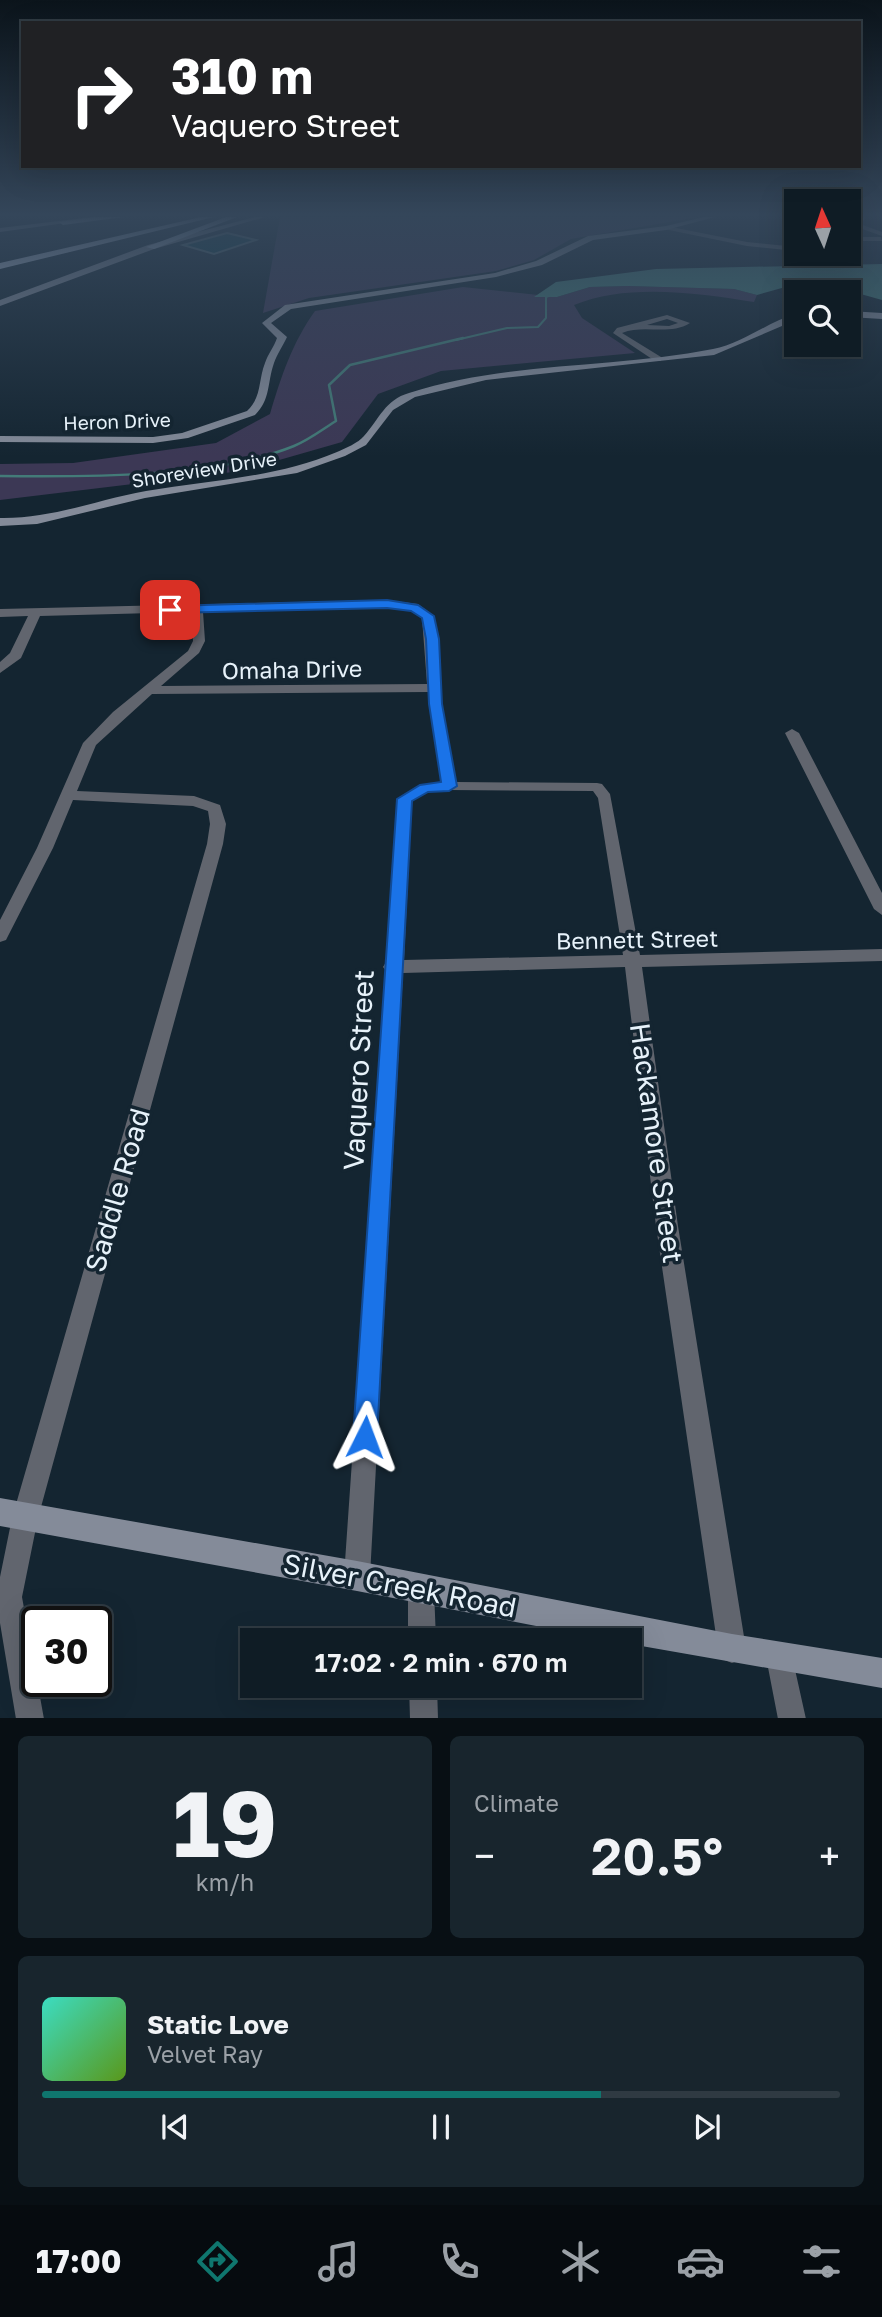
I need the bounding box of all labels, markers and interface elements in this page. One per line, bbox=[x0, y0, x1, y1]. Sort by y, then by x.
text: 310 m bbox=[171, 46, 313, 105]
icon: right bbox=[56, 49, 147, 140]
text: Vaquero Street bbox=[171, 106, 400, 144]
north arrow bbox=[784, 189, 861, 266]
map controls bbox=[784, 189, 861, 357]
button: search bbox=[784, 280, 861, 357]
street label: Heron Drive bbox=[63, 408, 171, 434]
street label: Shoreview Drive bbox=[130, 446, 278, 492]
pin bbox=[140, 580, 200, 640]
icon: arrive bbox=[151, 591, 189, 629]
street label: Omaha Drive bbox=[222, 654, 362, 684]
street label: Bennett Street bbox=[556, 924, 718, 954]
street label: Vaquero Street bbox=[336, 969, 380, 1171]
street label: Hackamore Street bbox=[624, 1021, 690, 1265]
street label: Saddle Road bbox=[78, 1104, 156, 1276]
position arrow bbox=[328, 1400, 402, 1474]
street label: Silver Creek Road bbox=[281, 1546, 519, 1624]
speed limit sign: 30 bbox=[21, 1606, 112, 1697]
text: 17:02 · 2 min · 670 m bbox=[314, 1647, 568, 1678]
text: 19 bbox=[173, 1768, 277, 1877]
text: Climate bbox=[474, 1789, 559, 1817]
text: 20.5° bbox=[591, 1824, 723, 1886]
text: − bbox=[474, 1833, 495, 1878]
text: + bbox=[819, 1833, 840, 1878]
text: km/h bbox=[196, 1868, 254, 1896]
text: Static Love bbox=[147, 2009, 289, 2040]
text: Velvet Ray bbox=[147, 2040, 263, 2068]
icon: previous bbox=[156, 2108, 194, 2146]
icon: pause bbox=[422, 2108, 460, 2146]
icon: next bbox=[688, 2108, 726, 2146]
icon: directions bbox=[193, 2237, 242, 2286]
icon: music bbox=[314, 2237, 363, 2286]
icon: phone bbox=[435, 2237, 484, 2286]
icon: climate bbox=[556, 2237, 605, 2286]
icon: car bbox=[676, 2237, 725, 2286]
icon: filters bbox=[797, 2237, 846, 2286]
text: 17:00 bbox=[36, 2242, 122, 2280]

